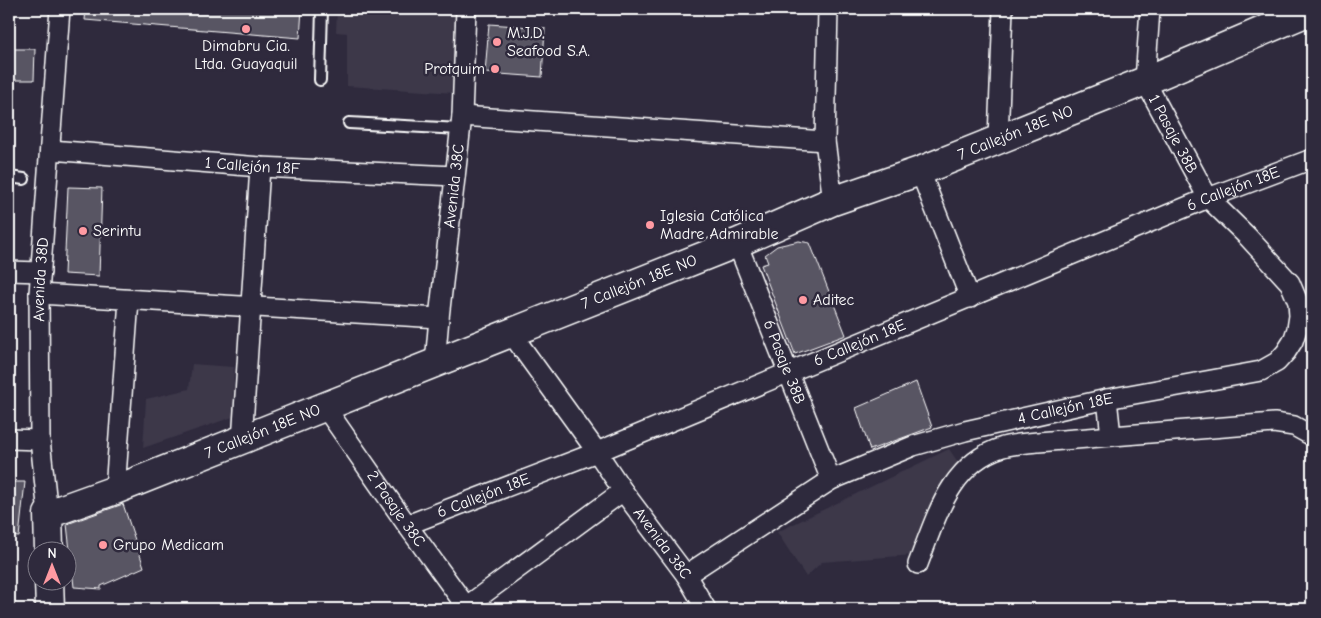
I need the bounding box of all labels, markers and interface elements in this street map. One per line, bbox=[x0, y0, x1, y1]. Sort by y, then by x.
marker: Dimabru Cia. Ltda. Guayaquil bbox=[240, 23, 252, 35]
place label: M.J.D. Seafood S.A. bbox=[507, 24, 590, 60]
marker: M.J.D. Seafood S.A. bbox=[491, 36, 503, 48]
place label: Dimabru Cia. Ltda. Guayaquil bbox=[194, 37, 298, 73]
place label: Protquim bbox=[424, 60, 485, 78]
marker: Protquim bbox=[489, 63, 501, 75]
street label: 1 Pasaje 38B bbox=[1145, 92, 1201, 176]
street label: 7 Callejón 18E NO bbox=[955, 102, 1076, 164]
street label: Avenida 38C bbox=[440, 143, 468, 229]
street label: 1 Callejón 18F bbox=[204, 154, 301, 178]
street label: 6 Callejón 18E bbox=[1184, 163, 1282, 215]
place label: Iglesia Católica Madre Admirable bbox=[660, 207, 779, 243]
marker: Iglesia Católica Madre Admirable bbox=[644, 219, 656, 231]
place label: Serintu bbox=[93, 222, 141, 240]
marker: Serintu bbox=[77, 225, 89, 237]
street label: Avenida 38D bbox=[30, 237, 52, 322]
street label: 7 Callejón 18E NO bbox=[579, 251, 699, 313]
place label: Aditec bbox=[813, 291, 855, 309]
marker: Aditec bbox=[797, 294, 809, 306]
street label: 6 Callejón 18E bbox=[811, 316, 909, 370]
street label: 6 Pasaje 38B bbox=[759, 317, 809, 407]
street label: 4 Callejón 18E bbox=[1016, 389, 1115, 428]
street label: 7 Callejón 18E NO bbox=[202, 400, 323, 462]
street label: 2 Pasaje 38C bbox=[363, 467, 429, 550]
street label: 6 Callejón 18E bbox=[435, 470, 533, 522]
street label: Avenida 38C bbox=[630, 504, 695, 583]
place label: Grupo Medicam bbox=[113, 536, 224, 554]
marker: Grupo Medicam bbox=[97, 539, 109, 551]
north arrow bbox=[28, 540, 78, 590]
text: N bbox=[47, 545, 57, 562]

